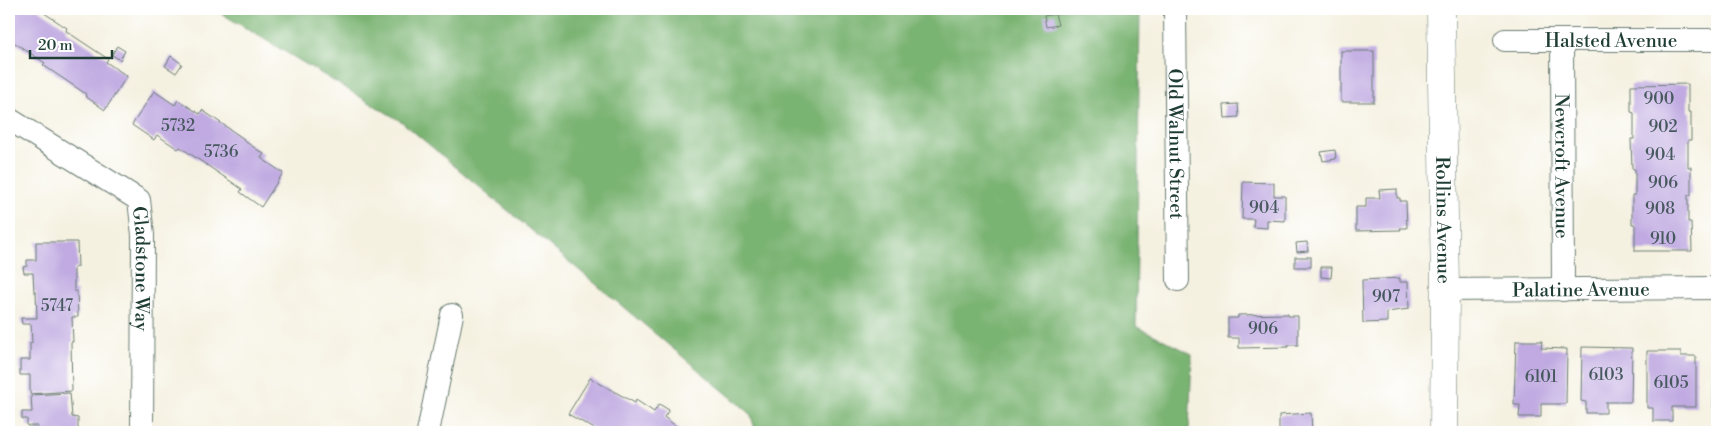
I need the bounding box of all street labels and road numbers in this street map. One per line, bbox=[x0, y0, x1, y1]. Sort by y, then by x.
street label: Halsted Avenue bbox=[1545, 29, 1677, 53]
street label: Old Walnut Street bbox=[1163, 68, 1188, 220]
street label: Newcroft Avenue bbox=[1549, 93, 1574, 239]
street label: Rollins Avenue bbox=[1430, 156, 1456, 284]
street label: Gladstone Way bbox=[127, 205, 154, 332]
street label: Palatine Avenue bbox=[1512, 277, 1650, 303]

